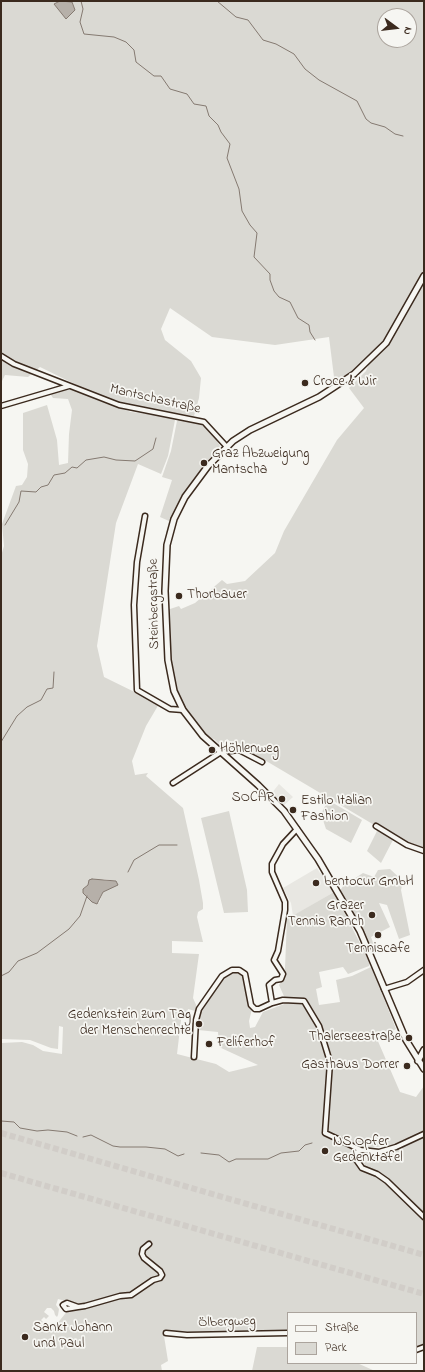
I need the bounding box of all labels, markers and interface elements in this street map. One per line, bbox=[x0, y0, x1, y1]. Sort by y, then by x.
north arrow bbox=[377, 8, 417, 48]
text: N bbox=[399, 25, 416, 37]
place label: Croce & Wir bbox=[313, 375, 377, 391]
marker: Croce & Wir bbox=[300, 378, 310, 388]
street label: Mantschastraße bbox=[108, 381, 202, 419]
place label: Graz Abzweigung Mantscha bbox=[212, 447, 309, 480]
marker: Graz Abzweigung Mantscha bbox=[199, 458, 209, 468]
street label: Steinbergstraße bbox=[146, 558, 164, 650]
place label: Thorbauer bbox=[187, 588, 247, 604]
marker: Thorbauer bbox=[174, 591, 184, 601]
place label: Höhlenweg bbox=[220, 742, 279, 758]
marker: Höhlenweg bbox=[207, 745, 217, 755]
place label: SOCAR bbox=[232, 791, 274, 807]
marker: SOCAR bbox=[277, 794, 287, 804]
place label: Estilo Italian Fashion bbox=[301, 794, 372, 826]
marker: Estilo Italian Fashion bbox=[288, 805, 298, 815]
place label: bentocur GmbH bbox=[324, 875, 414, 891]
marker: bentocur GmbH bbox=[311, 878, 321, 888]
place label: Grazer Tennis Ranch bbox=[288, 899, 364, 932]
marker: Grazer Tennis Ranch bbox=[367, 910, 377, 920]
marker: Tenniscafe bbox=[373, 930, 383, 940]
place label: Tenniscafe bbox=[346, 942, 410, 958]
place label: Gedenkstein zum Tag der Menschenrechte bbox=[68, 1008, 191, 1040]
marker: Gedenkstein zum Tag der Menschenrechte bbox=[194, 1019, 204, 1029]
place label: Thalerseestraße bbox=[309, 1030, 401, 1046]
marker: Thalerseestraße bbox=[404, 1033, 414, 1043]
place label: Feliferhof bbox=[217, 1036, 275, 1052]
marker: Feliferhof bbox=[204, 1039, 214, 1049]
place label: Gasthaus Dorrer bbox=[301, 1058, 399, 1074]
marker: Gasthaus Dorrer bbox=[402, 1061, 412, 1071]
place label: NS Opfer Gedenktafel bbox=[333, 1135, 403, 1168]
marker: NS Opfer Gedenktafel bbox=[320, 1146, 330, 1156]
legend bbox=[287, 1312, 417, 1364]
street label: Ölbergweg bbox=[198, 1314, 256, 1332]
text: Straße bbox=[325, 1319, 359, 1337]
place label: Sankt Johann und Paul bbox=[33, 1321, 112, 1354]
marker: Sankt Johann und Paul bbox=[20, 1332, 30, 1342]
text: Park bbox=[325, 1339, 347, 1357]

